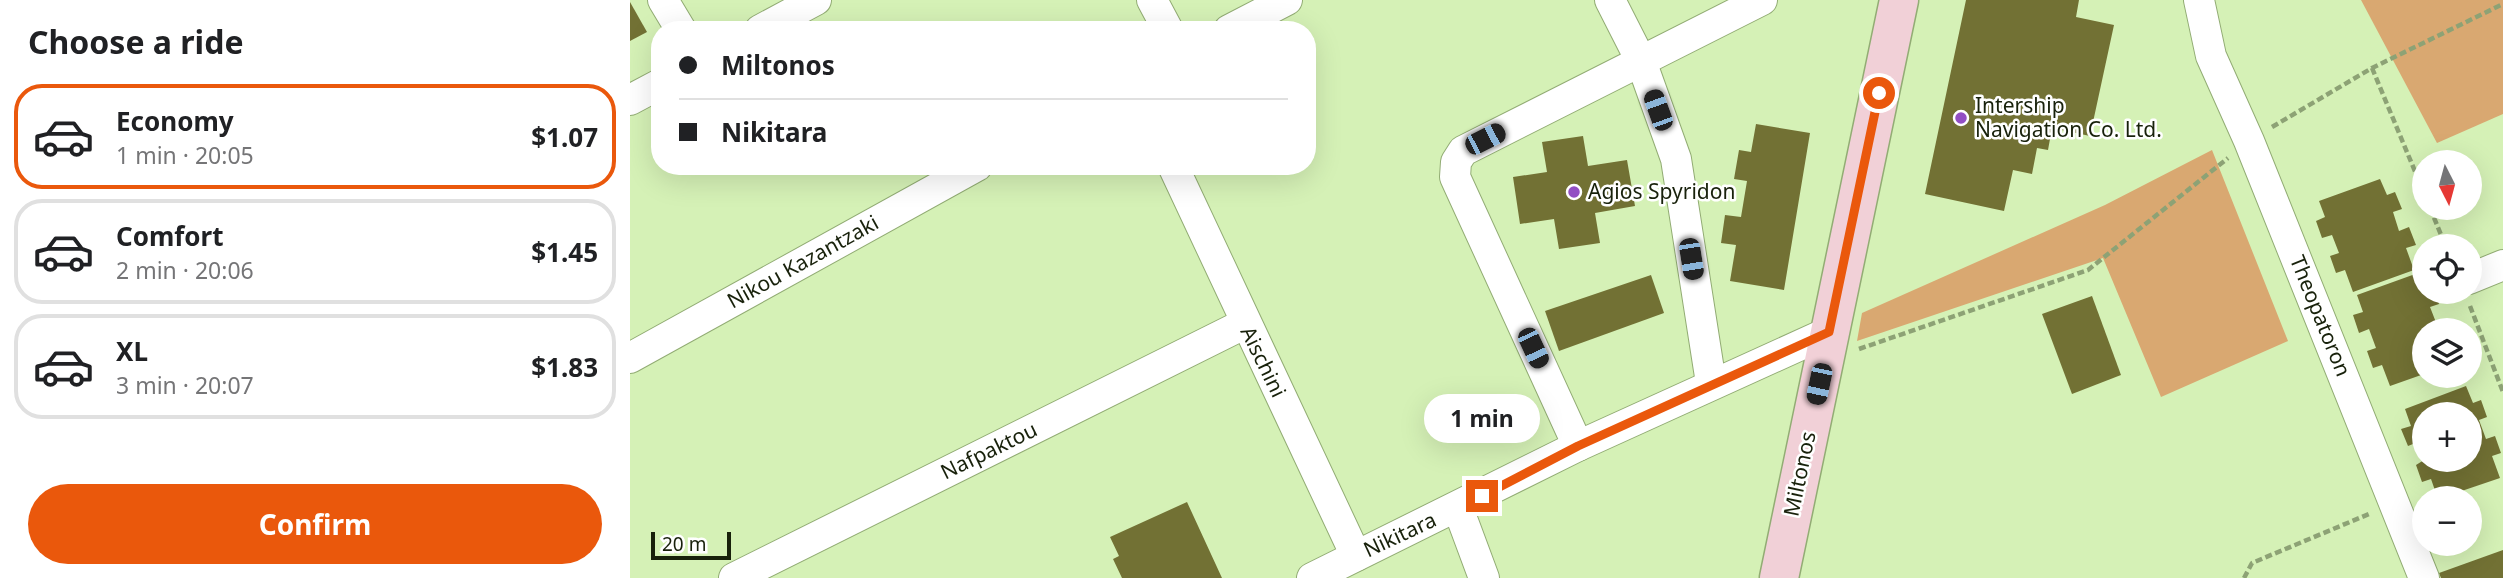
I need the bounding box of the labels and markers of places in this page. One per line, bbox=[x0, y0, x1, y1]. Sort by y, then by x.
place label: Intership Navigation Co. Ltd. bbox=[1975, 91, 2162, 143]
marker: Intership Navigation Co. Ltd. bbox=[1953, 110, 1969, 126]
place label: Agios Spyridon bbox=[1588, 177, 1735, 205]
marker: Agios Spyridon bbox=[1566, 184, 1582, 200]

